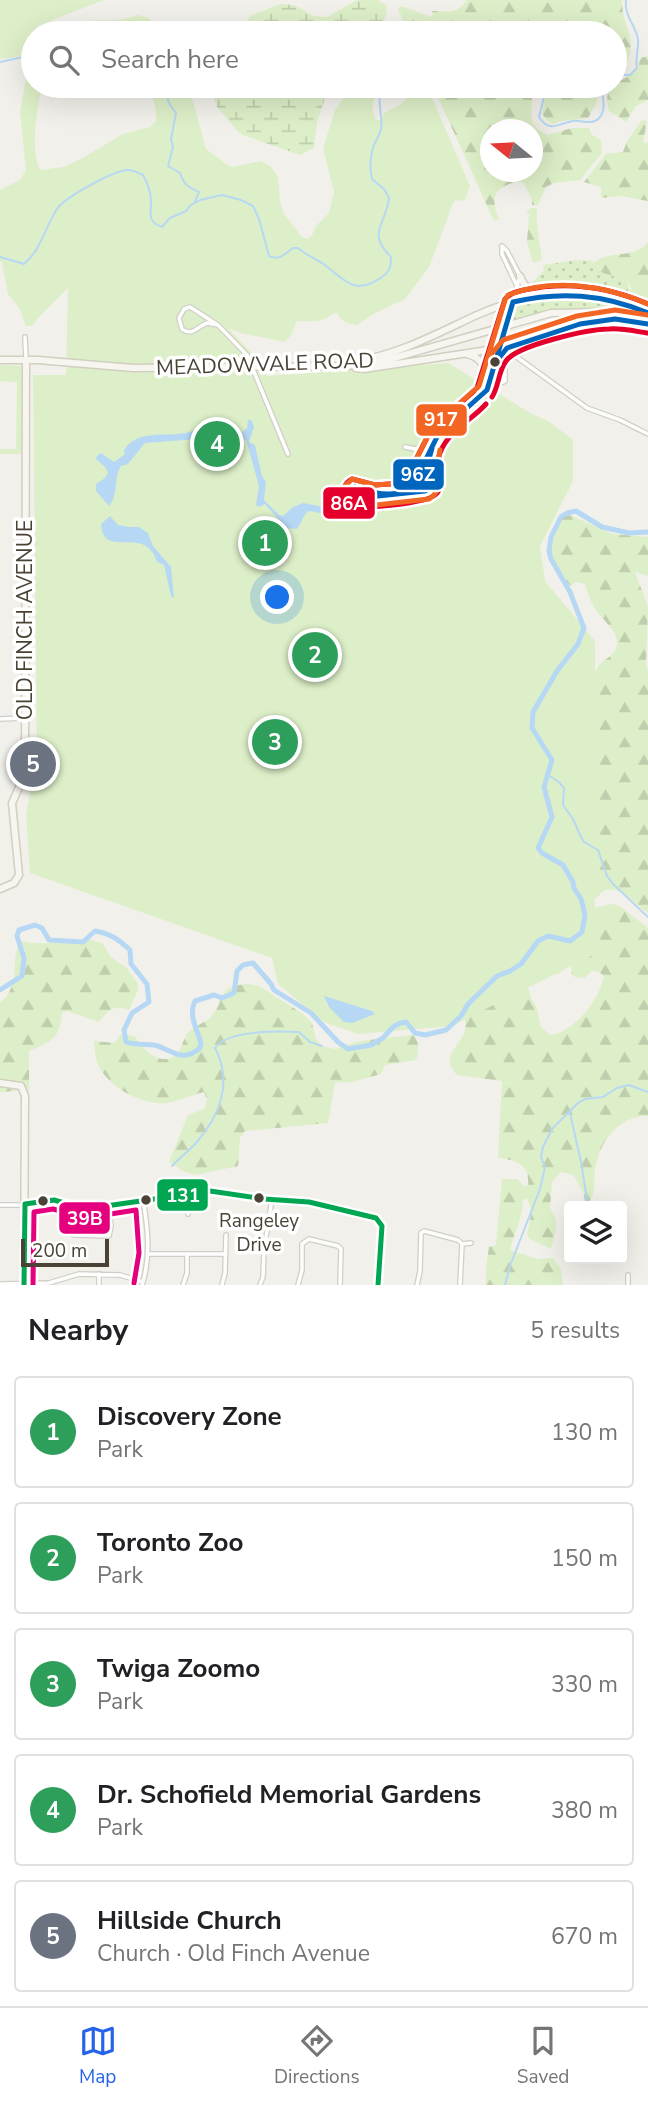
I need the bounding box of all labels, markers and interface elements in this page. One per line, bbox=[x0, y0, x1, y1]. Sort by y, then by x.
search box bbox=[21, 21, 627, 98]
icon: search bbox=[45, 41, 83, 79]
text: Search here bbox=[101, 42, 239, 77]
north arrow bbox=[480, 119, 543, 182]
street label: MEADOWVALE ROAD bbox=[156, 346, 374, 382]
unlabelled marker bbox=[488, 355, 502, 369]
line badge: 917 bbox=[415, 403, 468, 437]
text: 917 bbox=[424, 407, 458, 433]
pin: 4 bbox=[194, 418, 240, 470]
line badge: 96Z bbox=[392, 458, 445, 491]
text: 96Z bbox=[401, 462, 436, 488]
line badge: 86A bbox=[322, 486, 376, 520]
text: 86A bbox=[331, 491, 368, 517]
pin: 1 bbox=[242, 517, 288, 569]
street label: OLD FINCH AVENUE bbox=[11, 520, 39, 720]
your location bbox=[260, 580, 294, 614]
pin: 2 bbox=[292, 629, 338, 681]
pin: 3 bbox=[252, 716, 298, 768]
pin: 5 bbox=[10, 738, 56, 790]
line badge: 131 bbox=[156, 1178, 209, 1212]
text: 131 bbox=[166, 1183, 200, 1209]
marker: Rangeley Drive bbox=[252, 1191, 266, 1205]
unlabelled marker bbox=[139, 1193, 153, 1207]
unlabelled marker bbox=[36, 1194, 50, 1208]
line badge: 39B bbox=[58, 1201, 111, 1235]
map controls bbox=[564, 1201, 627, 1264]
button: layers bbox=[564, 1201, 627, 1264]
text: 39B bbox=[67, 1206, 103, 1232]
place label: Rangeley Drive bbox=[219, 1208, 299, 1258]
scale bar bbox=[21, 1236, 108, 1268]
text: 200 m bbox=[32, 1238, 87, 1264]
text: Nearby bbox=[28, 1310, 128, 1351]
text: 5 results bbox=[530, 1315, 620, 1346]
text: Discovery Zone bbox=[97, 1399, 282, 1434]
text: 1 bbox=[46, 1417, 60, 1448]
text: 130 m bbox=[551, 1417, 618, 1448]
text: Park bbox=[97, 1434, 143, 1465]
text: Toronto Zoo bbox=[97, 1525, 243, 1560]
text: 2 bbox=[46, 1543, 60, 1574]
text: 150 m bbox=[551, 1543, 618, 1574]
text: Park bbox=[97, 1560, 143, 1591]
text: Twiga Zoomo bbox=[97, 1651, 260, 1686]
text: 3 bbox=[46, 1669, 60, 1700]
text: 330 m bbox=[551, 1669, 618, 1700]
text: Park bbox=[97, 1686, 143, 1717]
text: Dr. Schofield Memorial Gardens bbox=[97, 1777, 481, 1812]
text: 4 bbox=[46, 1795, 60, 1826]
text: 380 m bbox=[551, 1795, 618, 1826]
text: Park bbox=[97, 1812, 143, 1843]
text: Hillside Church bbox=[97, 1903, 282, 1938]
text: 5 bbox=[46, 1921, 60, 1952]
text: 670 m bbox=[551, 1921, 618, 1952]
text: Church · Old Finch Avenue bbox=[97, 1938, 370, 1969]
tab: Map bbox=[79, 2022, 117, 2090]
tab: Directions bbox=[274, 2022, 360, 2090]
tab: Saved bbox=[517, 2022, 569, 2090]

